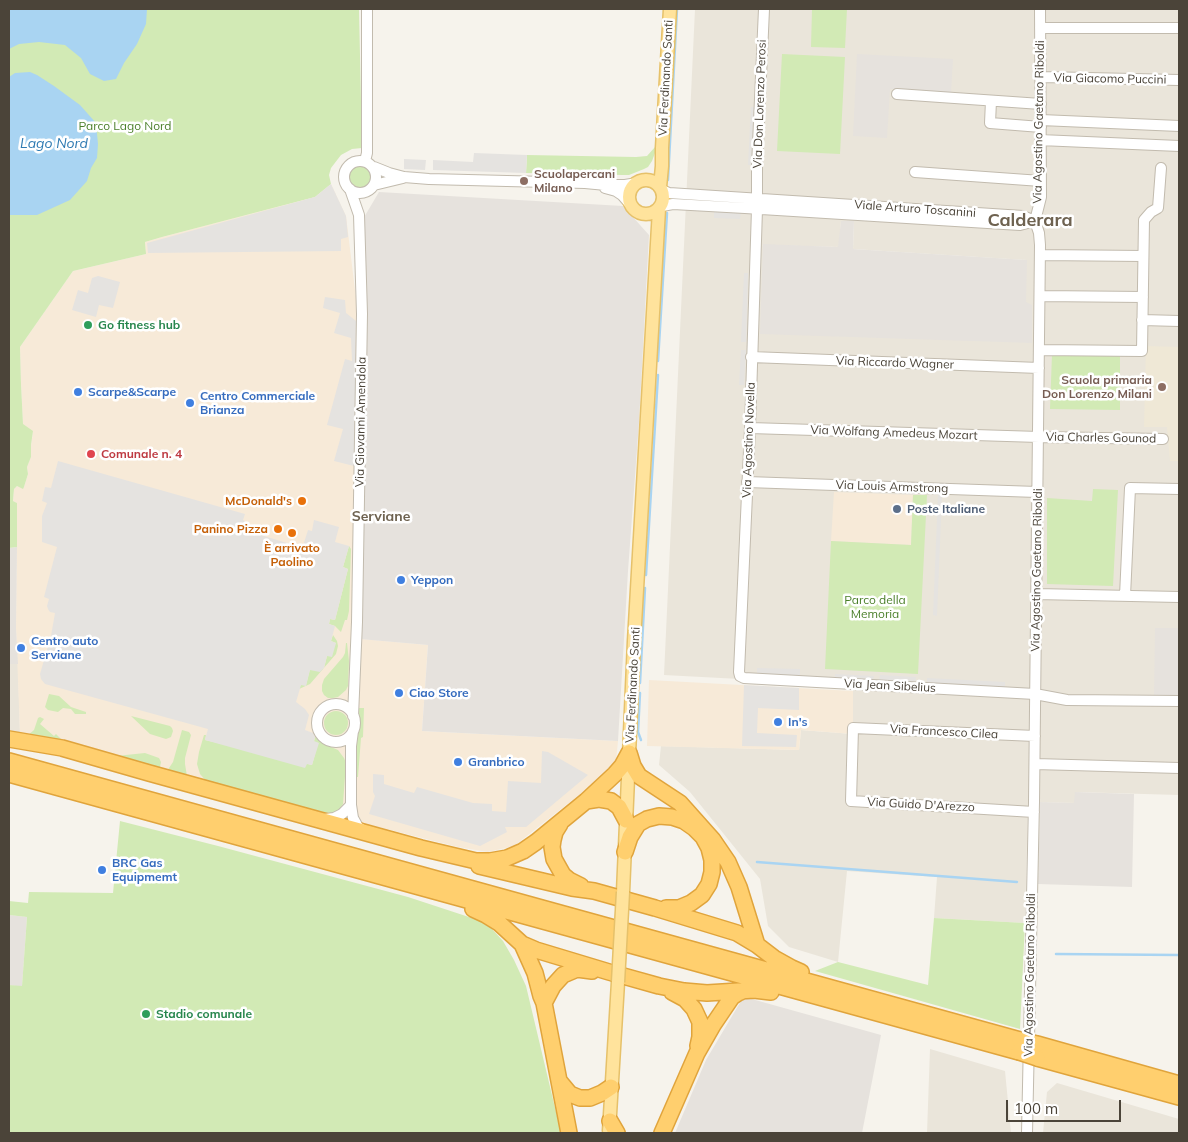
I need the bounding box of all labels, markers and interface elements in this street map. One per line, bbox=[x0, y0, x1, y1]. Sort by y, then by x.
street label: Via Ferdinando Santi bbox=[656, 20, 676, 136]
street label: Via Don Lorenzo Perosi bbox=[751, 39, 769, 169]
street label: Via Agostino Gaetano Riboldi bbox=[1030, 40, 1048, 204]
street label: Via Giacomo Puccini bbox=[1054, 71, 1166, 87]
park label: Parco Lago Nord bbox=[78, 119, 172, 133]
water label: Lago Nord bbox=[20, 136, 88, 152]
place label: Scuolapercani Milano bbox=[534, 167, 615, 195]
marker: Scuolapercani Milano bbox=[518, 175, 530, 187]
street label: Viale Arturo Toscanini bbox=[854, 198, 976, 220]
district label: Calderara bbox=[987, 210, 1073, 232]
place label: Go fitness hub bbox=[98, 318, 180, 332]
marker: Go fitness hub bbox=[82, 319, 94, 331]
street label: Via Riccardo Wagner bbox=[836, 354, 954, 372]
street label: Via Giovanni Amendola bbox=[353, 357, 369, 487]
place label: Scuola primaria Don Lorenzo Milani bbox=[1042, 373, 1152, 401]
marker: Scuola primaria Don Lorenzo Milani bbox=[1156, 381, 1168, 393]
street label: Via Agostino Novella bbox=[740, 382, 758, 498]
place label: Scarpe&Scarpe bbox=[88, 385, 176, 399]
marker: Scarpe&Scarpe bbox=[72, 386, 84, 398]
place label: Centro Commerciale Brianza bbox=[200, 389, 315, 417]
marker: Centro Commerciale Brianza bbox=[184, 397, 196, 409]
street label: Via Wolfang Amedeus Mozart bbox=[810, 423, 978, 443]
street label: Via Charles Gounod bbox=[1046, 430, 1156, 446]
place label: Comunale n. 4 bbox=[101, 447, 182, 461]
marker: Comunale n. 4 bbox=[85, 448, 97, 460]
street label: Via Louis Armstrong bbox=[835, 478, 949, 496]
street label: Via Agostino Gaetano Riboldi bbox=[1028, 488, 1046, 652]
place label: McDonald's bbox=[225, 494, 292, 508]
marker: McDonald's bbox=[296, 495, 308, 507]
place label: Poste Italiane bbox=[907, 502, 985, 516]
marker: Poste Italiane bbox=[891, 503, 903, 515]
district label: Serviane bbox=[352, 509, 410, 525]
place label: Panino Pizza bbox=[194, 522, 268, 536]
marker: Panino Pizza bbox=[272, 523, 284, 535]
marker: È arrivato Paolino bbox=[286, 527, 298, 539]
place label: È arrivato Paolino bbox=[264, 541, 320, 569]
place label: Yeppon bbox=[411, 573, 453, 587]
marker: Yeppon bbox=[395, 574, 407, 586]
park label: Parco della Memoria bbox=[844, 593, 906, 621]
street label: Via Ferdinando Santi bbox=[623, 627, 643, 743]
place label: Centro auto Serviane bbox=[31, 634, 98, 662]
marker: Centro auto Serviane bbox=[15, 642, 27, 654]
street label: Via Jean Sibelius bbox=[844, 676, 936, 696]
place label: Ciao Store bbox=[409, 686, 469, 700]
marker: Ciao Store bbox=[393, 687, 405, 699]
place label: In's bbox=[788, 715, 808, 729]
marker: In's bbox=[772, 716, 784, 728]
street label: Via Francesco Cilea bbox=[889, 722, 999, 742]
place label: Granbrico bbox=[468, 755, 525, 769]
marker: Granbrico bbox=[452, 756, 464, 768]
street label: Via Guido D'Arezzo bbox=[867, 795, 975, 815]
place label: BRC Gas Equipmemt bbox=[112, 856, 177, 884]
marker: BRC Gas Equipmemt bbox=[96, 864, 108, 876]
street label: Via Agostino Gaetano Riboldi bbox=[1021, 893, 1039, 1057]
place label: Stadio comunale bbox=[156, 1007, 252, 1021]
marker: Stadio comunale bbox=[140, 1008, 152, 1020]
scale bar bbox=[1008, 1090, 1123, 1122]
text: 100 m bbox=[1014, 1099, 1058, 1118]

